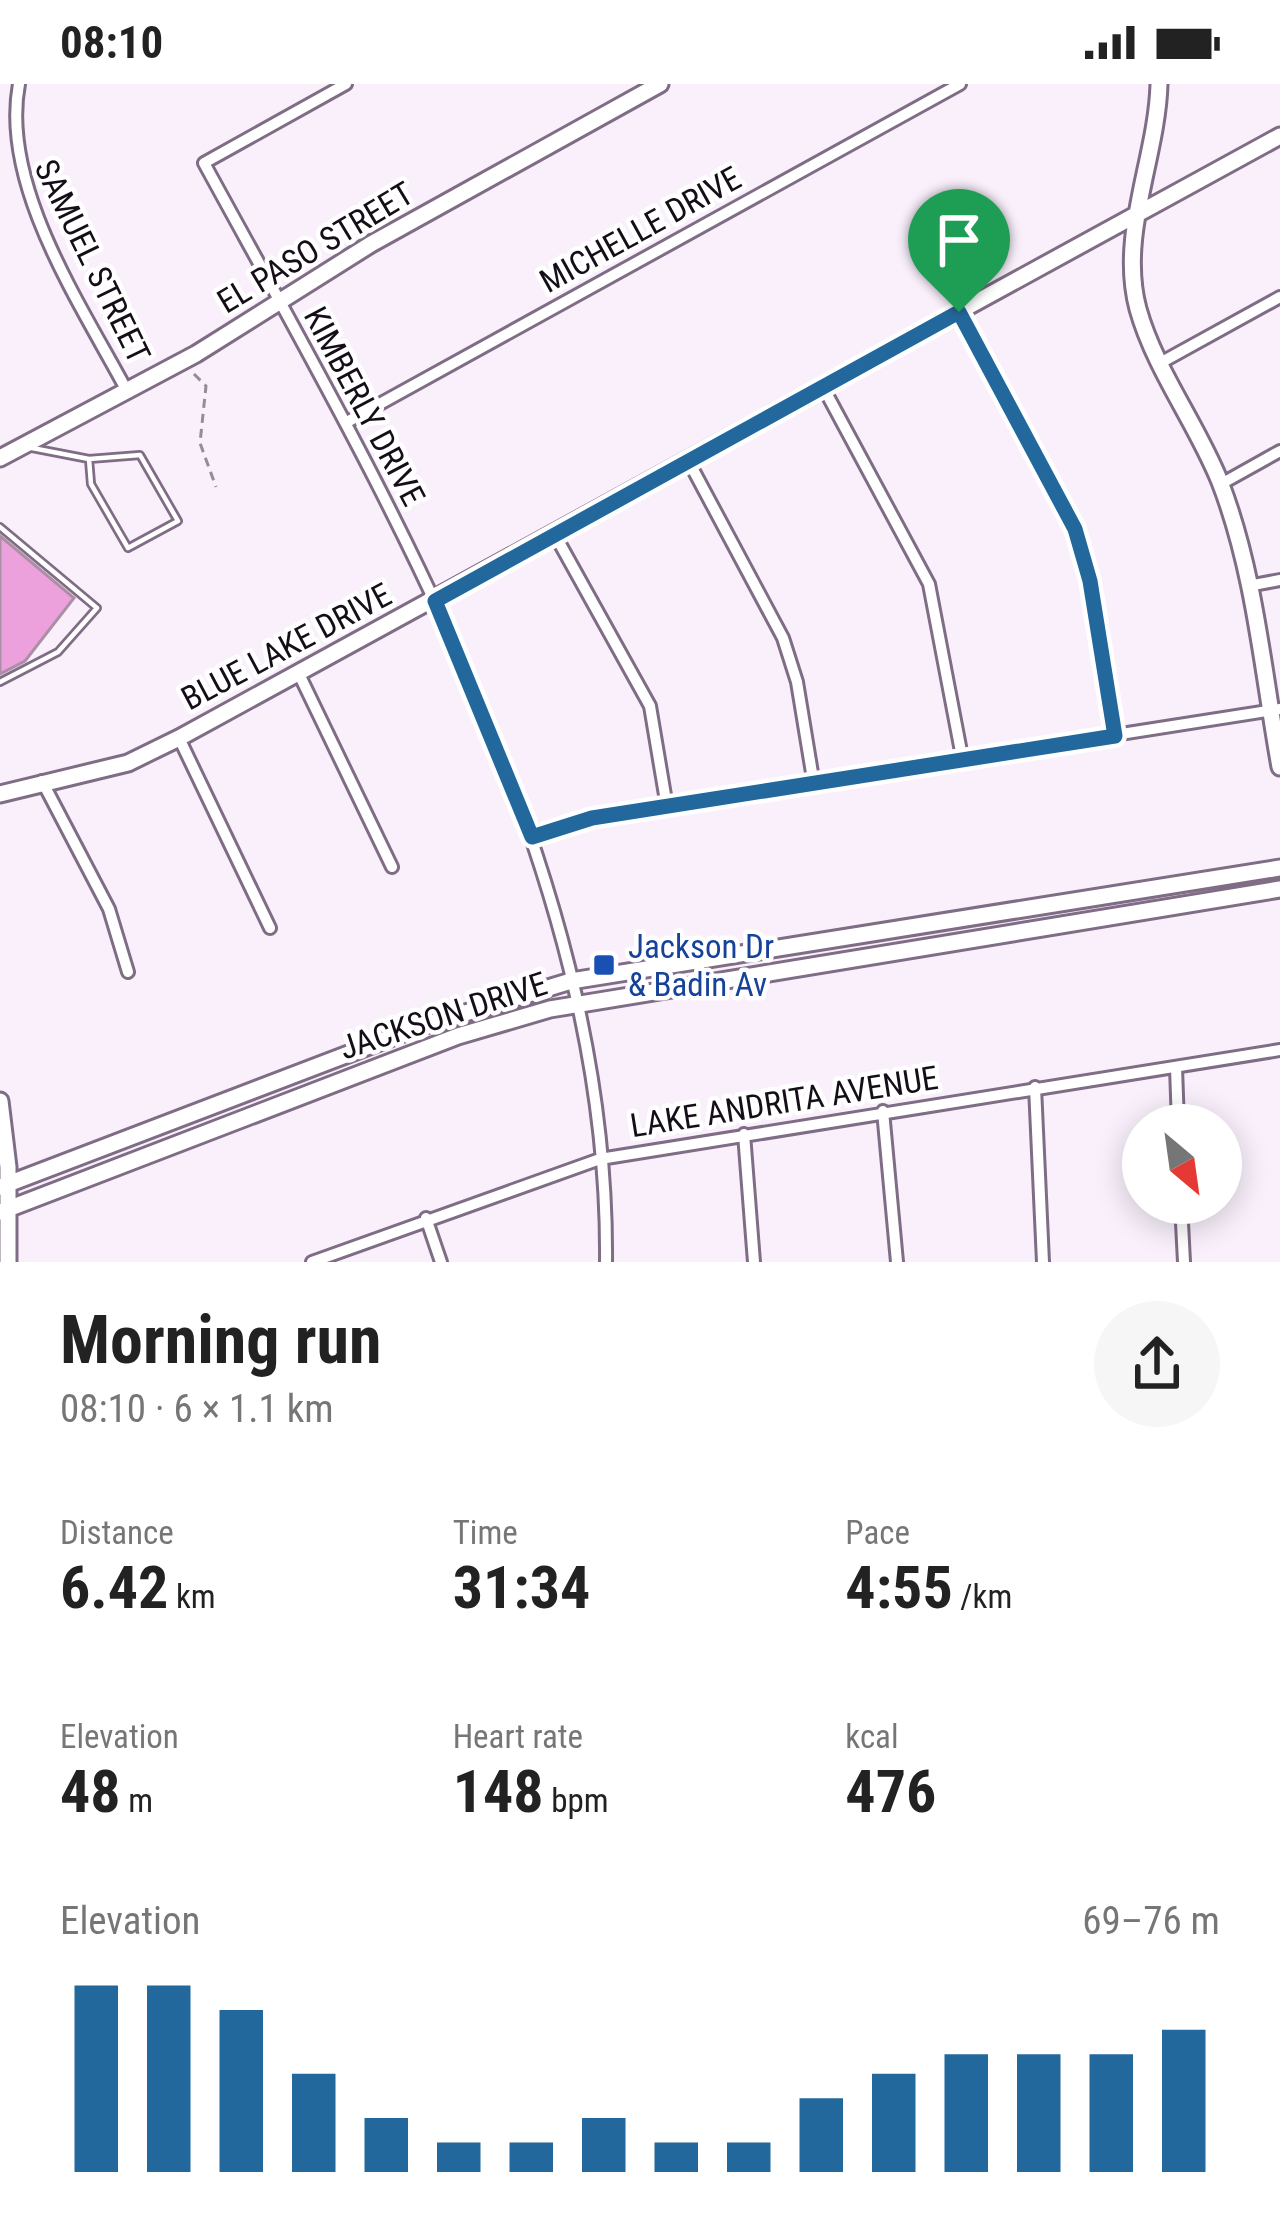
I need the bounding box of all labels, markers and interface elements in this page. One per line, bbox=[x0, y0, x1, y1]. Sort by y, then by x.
text: 08:10 bbox=[60, 16, 163, 69]
street label: SAMUEL STREET bbox=[26, 153, 159, 369]
street label: MICHELLE DRIVE bbox=[533, 158, 747, 301]
street label: EL PASO STREET bbox=[210, 174, 420, 321]
pin bbox=[908, 189, 1010, 312]
icon: arrive bbox=[926, 207, 992, 273]
street label: KIMBERLY DRIVE bbox=[296, 300, 433, 512]
street label: BLUE LAKE DRIVE bbox=[175, 575, 398, 718]
place label: Jackson Dr & Badin Av bbox=[628, 927, 774, 1004]
marker: Jackson Dr & Badin Av bbox=[591, 952, 617, 978]
street label: JACKSON DRIVE bbox=[335, 964, 552, 1067]
street label: LAKE ANDRITA AVENUE bbox=[627, 1058, 941, 1145]
north arrow bbox=[1122, 1104, 1242, 1224]
map controls bbox=[1122, 1104, 1242, 1224]
button: share bbox=[1094, 1301, 1220, 1427]
text: Morning run bbox=[60, 1302, 382, 1379]
text: 08:10 · 6 × 1.1 km bbox=[60, 1386, 334, 1432]
text: Distance bbox=[60, 1513, 174, 1552]
text: Time bbox=[453, 1513, 518, 1552]
text: Pace bbox=[845, 1513, 910, 1552]
text: 6.42 bbox=[60, 1552, 168, 1623]
text: 31:34 bbox=[453, 1552, 590, 1623]
text: 4:55 bbox=[845, 1552, 953, 1623]
text: km bbox=[168, 1577, 216, 1616]
text: /km bbox=[953, 1577, 1012, 1616]
text: Elevation bbox=[60, 1717, 179, 1756]
text: Heart rate bbox=[453, 1717, 583, 1756]
text: kcal bbox=[845, 1717, 899, 1756]
text: 48 bbox=[60, 1756, 121, 1827]
text: 148 bbox=[453, 1756, 544, 1827]
text: 476 bbox=[845, 1756, 936, 1827]
text: m bbox=[121, 1781, 153, 1820]
text: bpm bbox=[544, 1781, 609, 1820]
text: Elevation bbox=[60, 1898, 200, 1944]
text: 69–76 m bbox=[1082, 1898, 1220, 1944]

